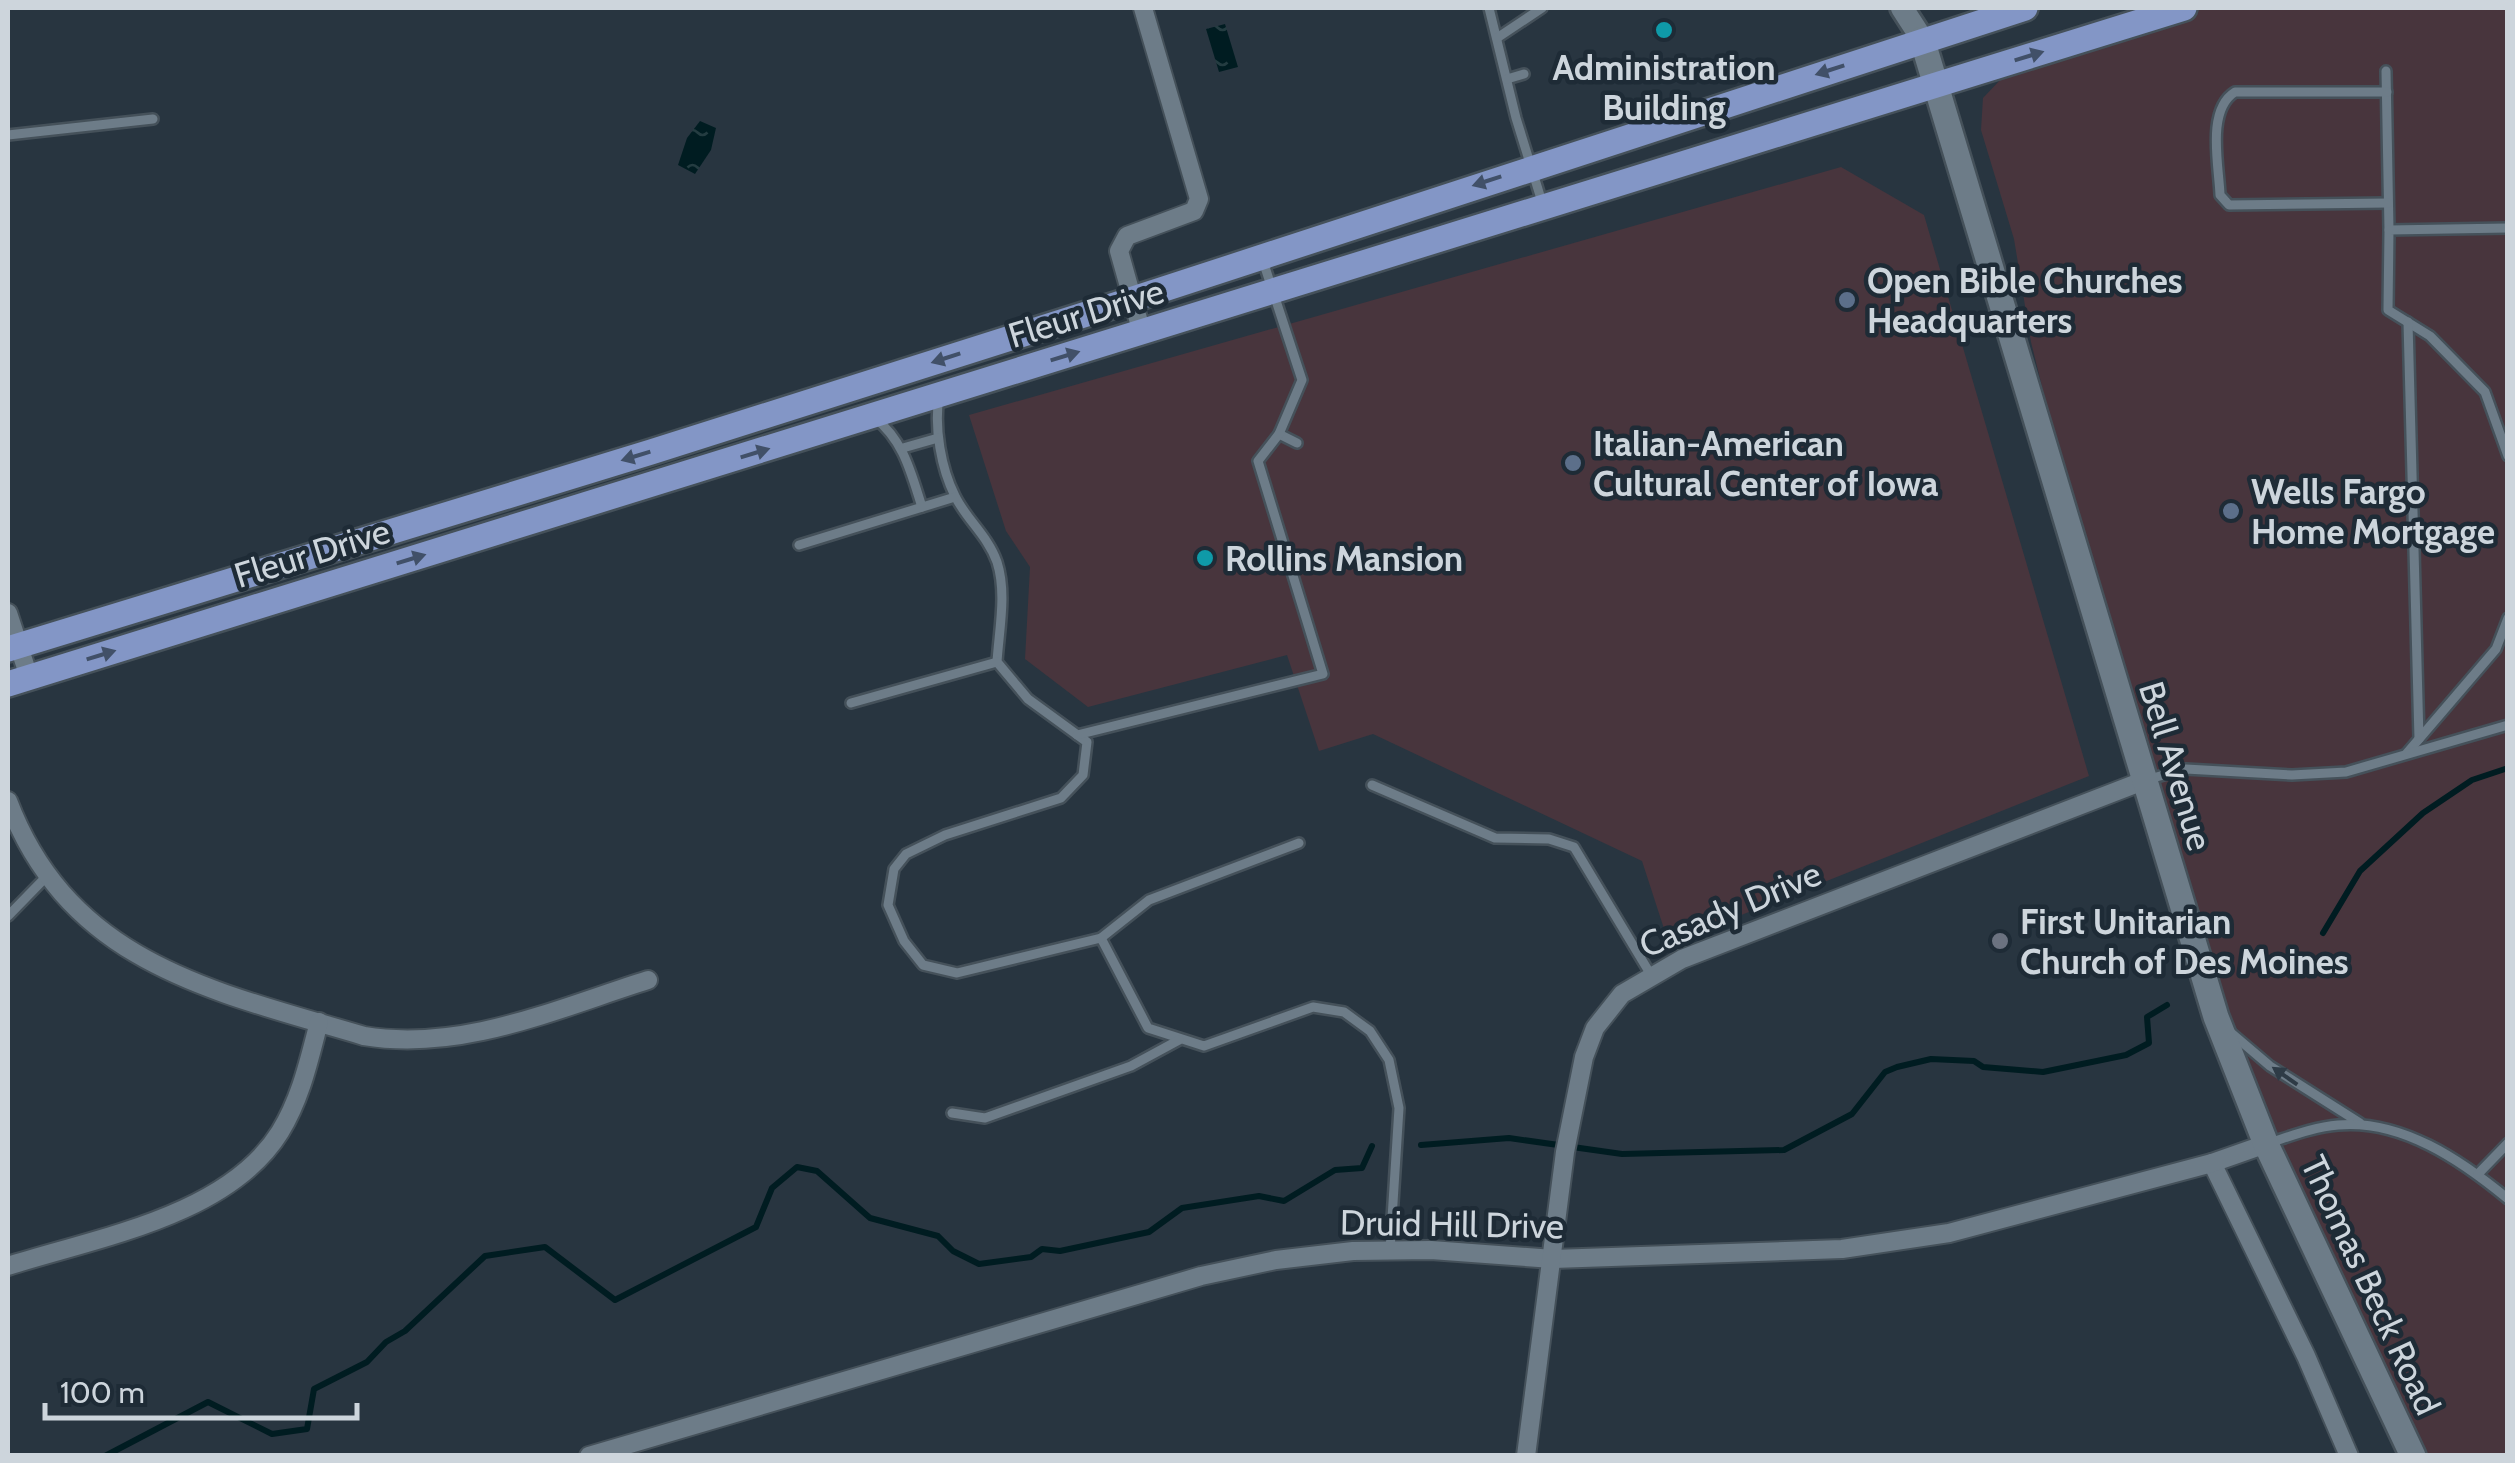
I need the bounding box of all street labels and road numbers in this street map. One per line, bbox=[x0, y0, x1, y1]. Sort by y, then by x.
street label: Fleur Drive bbox=[1003, 269, 1169, 357]
street label: Fleur Drive bbox=[229, 509, 395, 597]
street label: Bell Avenue bbox=[2130, 676, 2222, 856]
street label: Casady Drive bbox=[1633, 851, 1827, 967]
street label: Thomas Beck Road bbox=[2292, 1149, 2450, 1421]
street label: Druid Hill Drive bbox=[1340, 1201, 1564, 1247]

